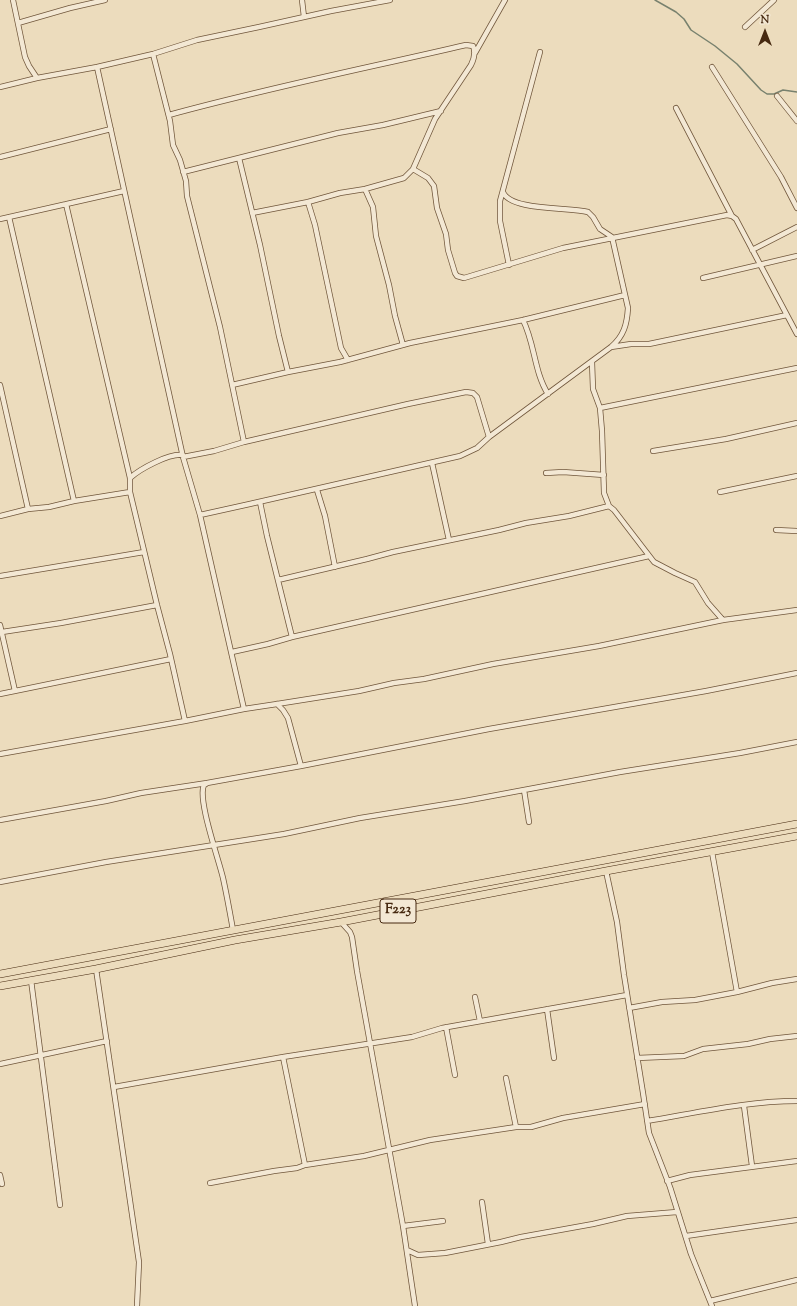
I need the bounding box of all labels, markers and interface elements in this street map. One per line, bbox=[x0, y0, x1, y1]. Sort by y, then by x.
north arrow bbox=[745, 12, 785, 52]
text: N bbox=[761, 12, 769, 28]
road number: F223 bbox=[380, 899, 416, 923]

